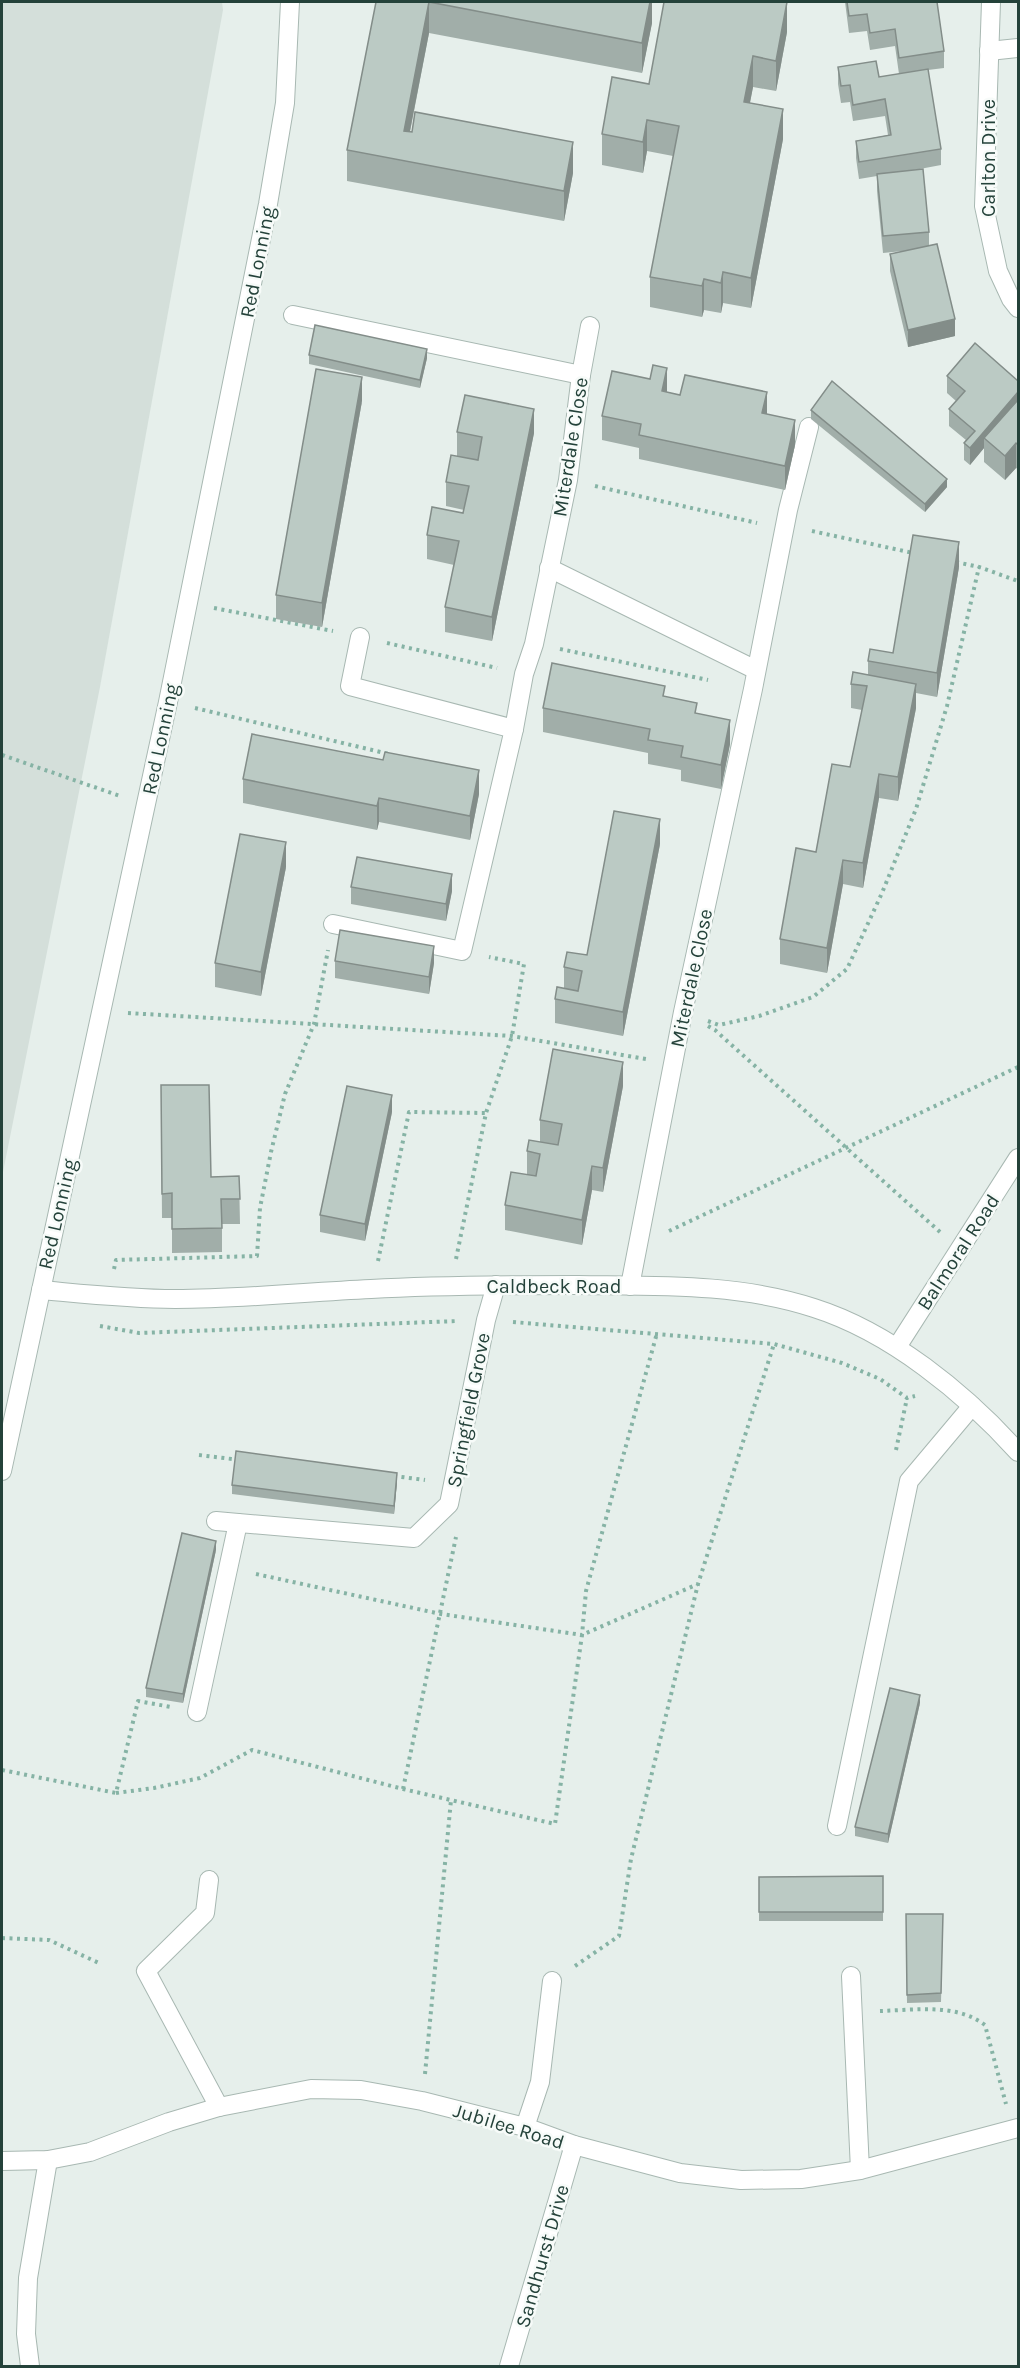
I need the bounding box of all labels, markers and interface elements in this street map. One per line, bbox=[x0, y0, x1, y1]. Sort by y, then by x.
street label: Carlton Drive bbox=[977, 99, 1000, 217]
street label: Red Lonning bbox=[235, 205, 280, 320]
street label: Miterdale Close bbox=[548, 376, 593, 519]
street label: Red Lonning bbox=[138, 682, 183, 797]
street label: Miterdale Close bbox=[666, 907, 717, 1049]
street label: Red Lonning bbox=[34, 1157, 81, 1272]
street label: Balmoral Road bbox=[912, 1190, 1004, 1314]
street label: Caldbeck Road bbox=[486, 1275, 622, 1298]
street label: Springfield Grove bbox=[442, 1331, 495, 1489]
street label: Jubilee Road bbox=[451, 2099, 567, 2154]
street label: Sandhurst Drive bbox=[511, 2182, 574, 2330]

